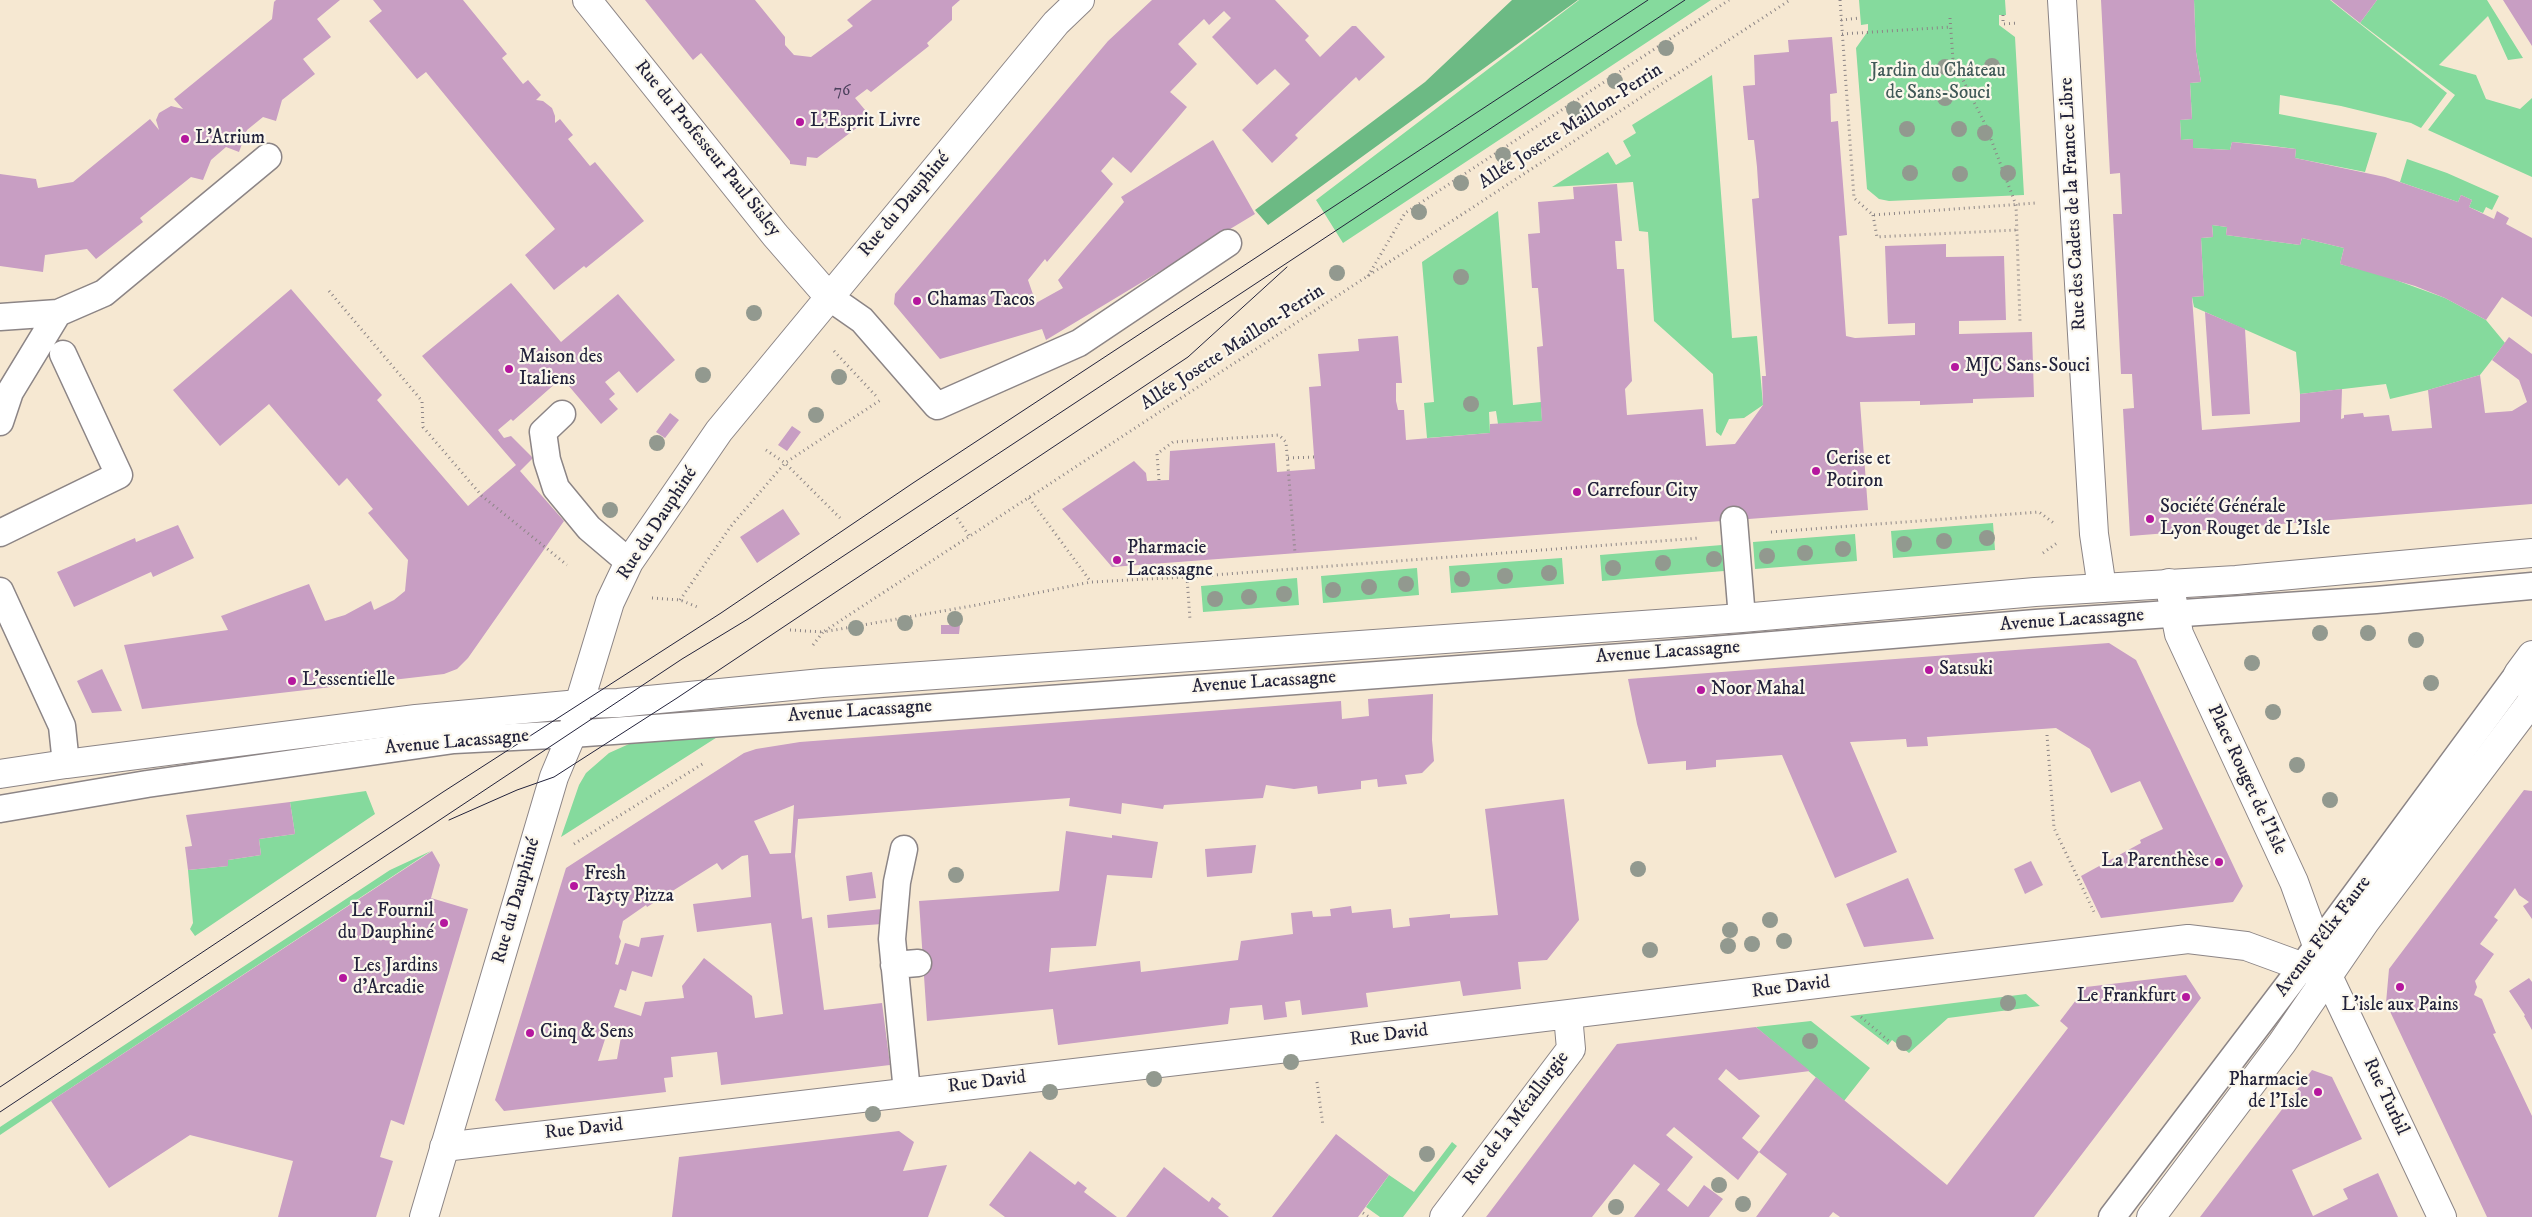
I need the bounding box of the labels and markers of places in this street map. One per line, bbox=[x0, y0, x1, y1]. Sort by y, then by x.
place label: L'Esprit Livre bbox=[810, 111, 920, 133]
marker: L'Esprit Livre bbox=[794, 116, 806, 128]
place label: L'Atrium bbox=[195, 128, 265, 150]
marker: L'Atrium bbox=[179, 133, 191, 145]
place label: Chamas Tacos bbox=[927, 290, 1035, 312]
marker: Chamas Tacos bbox=[911, 295, 923, 307]
place label: Maison des Italiens bbox=[519, 347, 603, 391]
place label: MJC Sans-Souci bbox=[1965, 356, 2090, 378]
marker: MJC Sans-Souci bbox=[1949, 361, 1961, 373]
marker: Maison des Italiens bbox=[503, 363, 515, 375]
place label: Cerise et Potiron bbox=[1826, 449, 1891, 493]
marker: Cerise et Potiron bbox=[1810, 465, 1822, 477]
place label: Carrefour City bbox=[1587, 481, 1698, 503]
marker: Carrefour City bbox=[1571, 486, 1583, 498]
place label: Société Générale Lyon Rouget de L'Isle bbox=[2160, 497, 2330, 541]
marker: Société Générale Lyon Rouget de L'Isle bbox=[2144, 513, 2156, 525]
place label: Pharmacie Lacassagne bbox=[1127, 538, 1213, 582]
marker: Pharmacie Lacassagne bbox=[1111, 554, 1123, 566]
place label: Satsuki bbox=[1939, 659, 1993, 681]
marker: Satsuki bbox=[1923, 664, 1935, 676]
place label: L'essentielle bbox=[302, 670, 395, 692]
marker: L'essentielle bbox=[286, 675, 298, 687]
place label: Noor Mahal bbox=[1711, 679, 1805, 701]
marker: Noor Mahal bbox=[1695, 684, 1707, 696]
place label: La Parenthèse bbox=[2101, 851, 2209, 873]
marker: La Parenthèse bbox=[2213, 856, 2225, 868]
place label: Fresh Ta5ty Pizza bbox=[584, 864, 674, 908]
marker: Fresh Ta5ty Pizza bbox=[568, 880, 580, 892]
place label: Le Fournil du Dauphiné bbox=[338, 901, 434, 945]
marker: Le Fournil du Dauphiné bbox=[438, 917, 450, 929]
place label: Les Jardins d'Arcadie bbox=[353, 956, 438, 1000]
marker: Les Jardins d'Arcadie bbox=[337, 972, 349, 984]
marker: L'isle aux Pains bbox=[2394, 981, 2406, 993]
place label: Le Frankfurt bbox=[2077, 986, 2176, 1008]
marker: Le Frankfurt bbox=[2180, 991, 2192, 1003]
place label: L'isle aux Pains bbox=[2342, 995, 2458, 1017]
place label: Cinq & Sens bbox=[540, 1022, 634, 1044]
marker: Cinq & Sens bbox=[524, 1027, 536, 1039]
place label: Pharmacie de l'Isle bbox=[2229, 1070, 2308, 1114]
marker: Pharmacie de l'Isle bbox=[2312, 1086, 2324, 1098]

